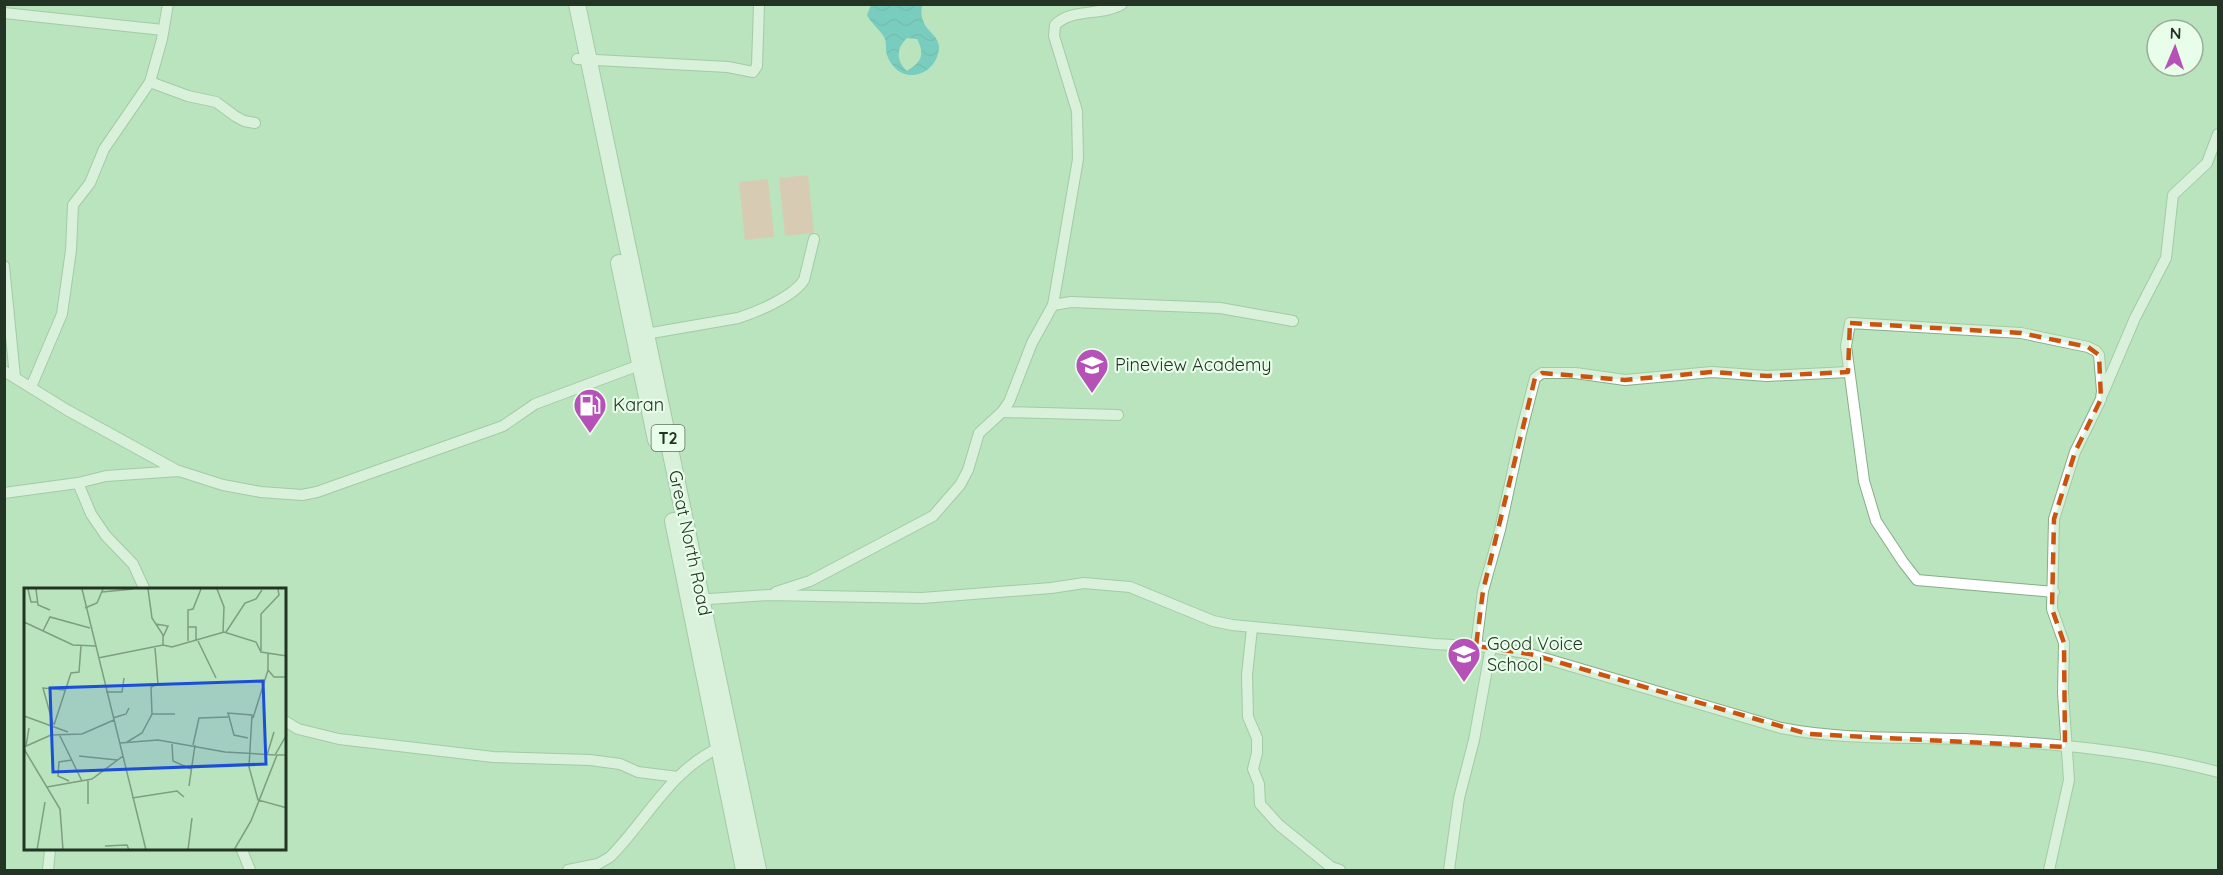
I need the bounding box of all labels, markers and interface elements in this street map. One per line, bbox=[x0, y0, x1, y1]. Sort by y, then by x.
north arrow bbox=[2145, 18, 2205, 78]
text: N bbox=[2169, 23, 2182, 43]
school or university icon: Pineview Academy bbox=[1074, 347, 1110, 394]
place label: Pineview Academy bbox=[1115, 353, 1272, 376]
fuel station icon: Karan bbox=[572, 387, 608, 434]
place label: Karan bbox=[613, 393, 664, 416]
road number: T2 bbox=[652, 425, 684, 451]
street label: Great North Road bbox=[664, 468, 717, 618]
inset map bbox=[24, 588, 286, 851]
place label: Good Voice School bbox=[1487, 632, 1583, 676]
school or university icon: Good Voice School bbox=[1446, 636, 1482, 683]

